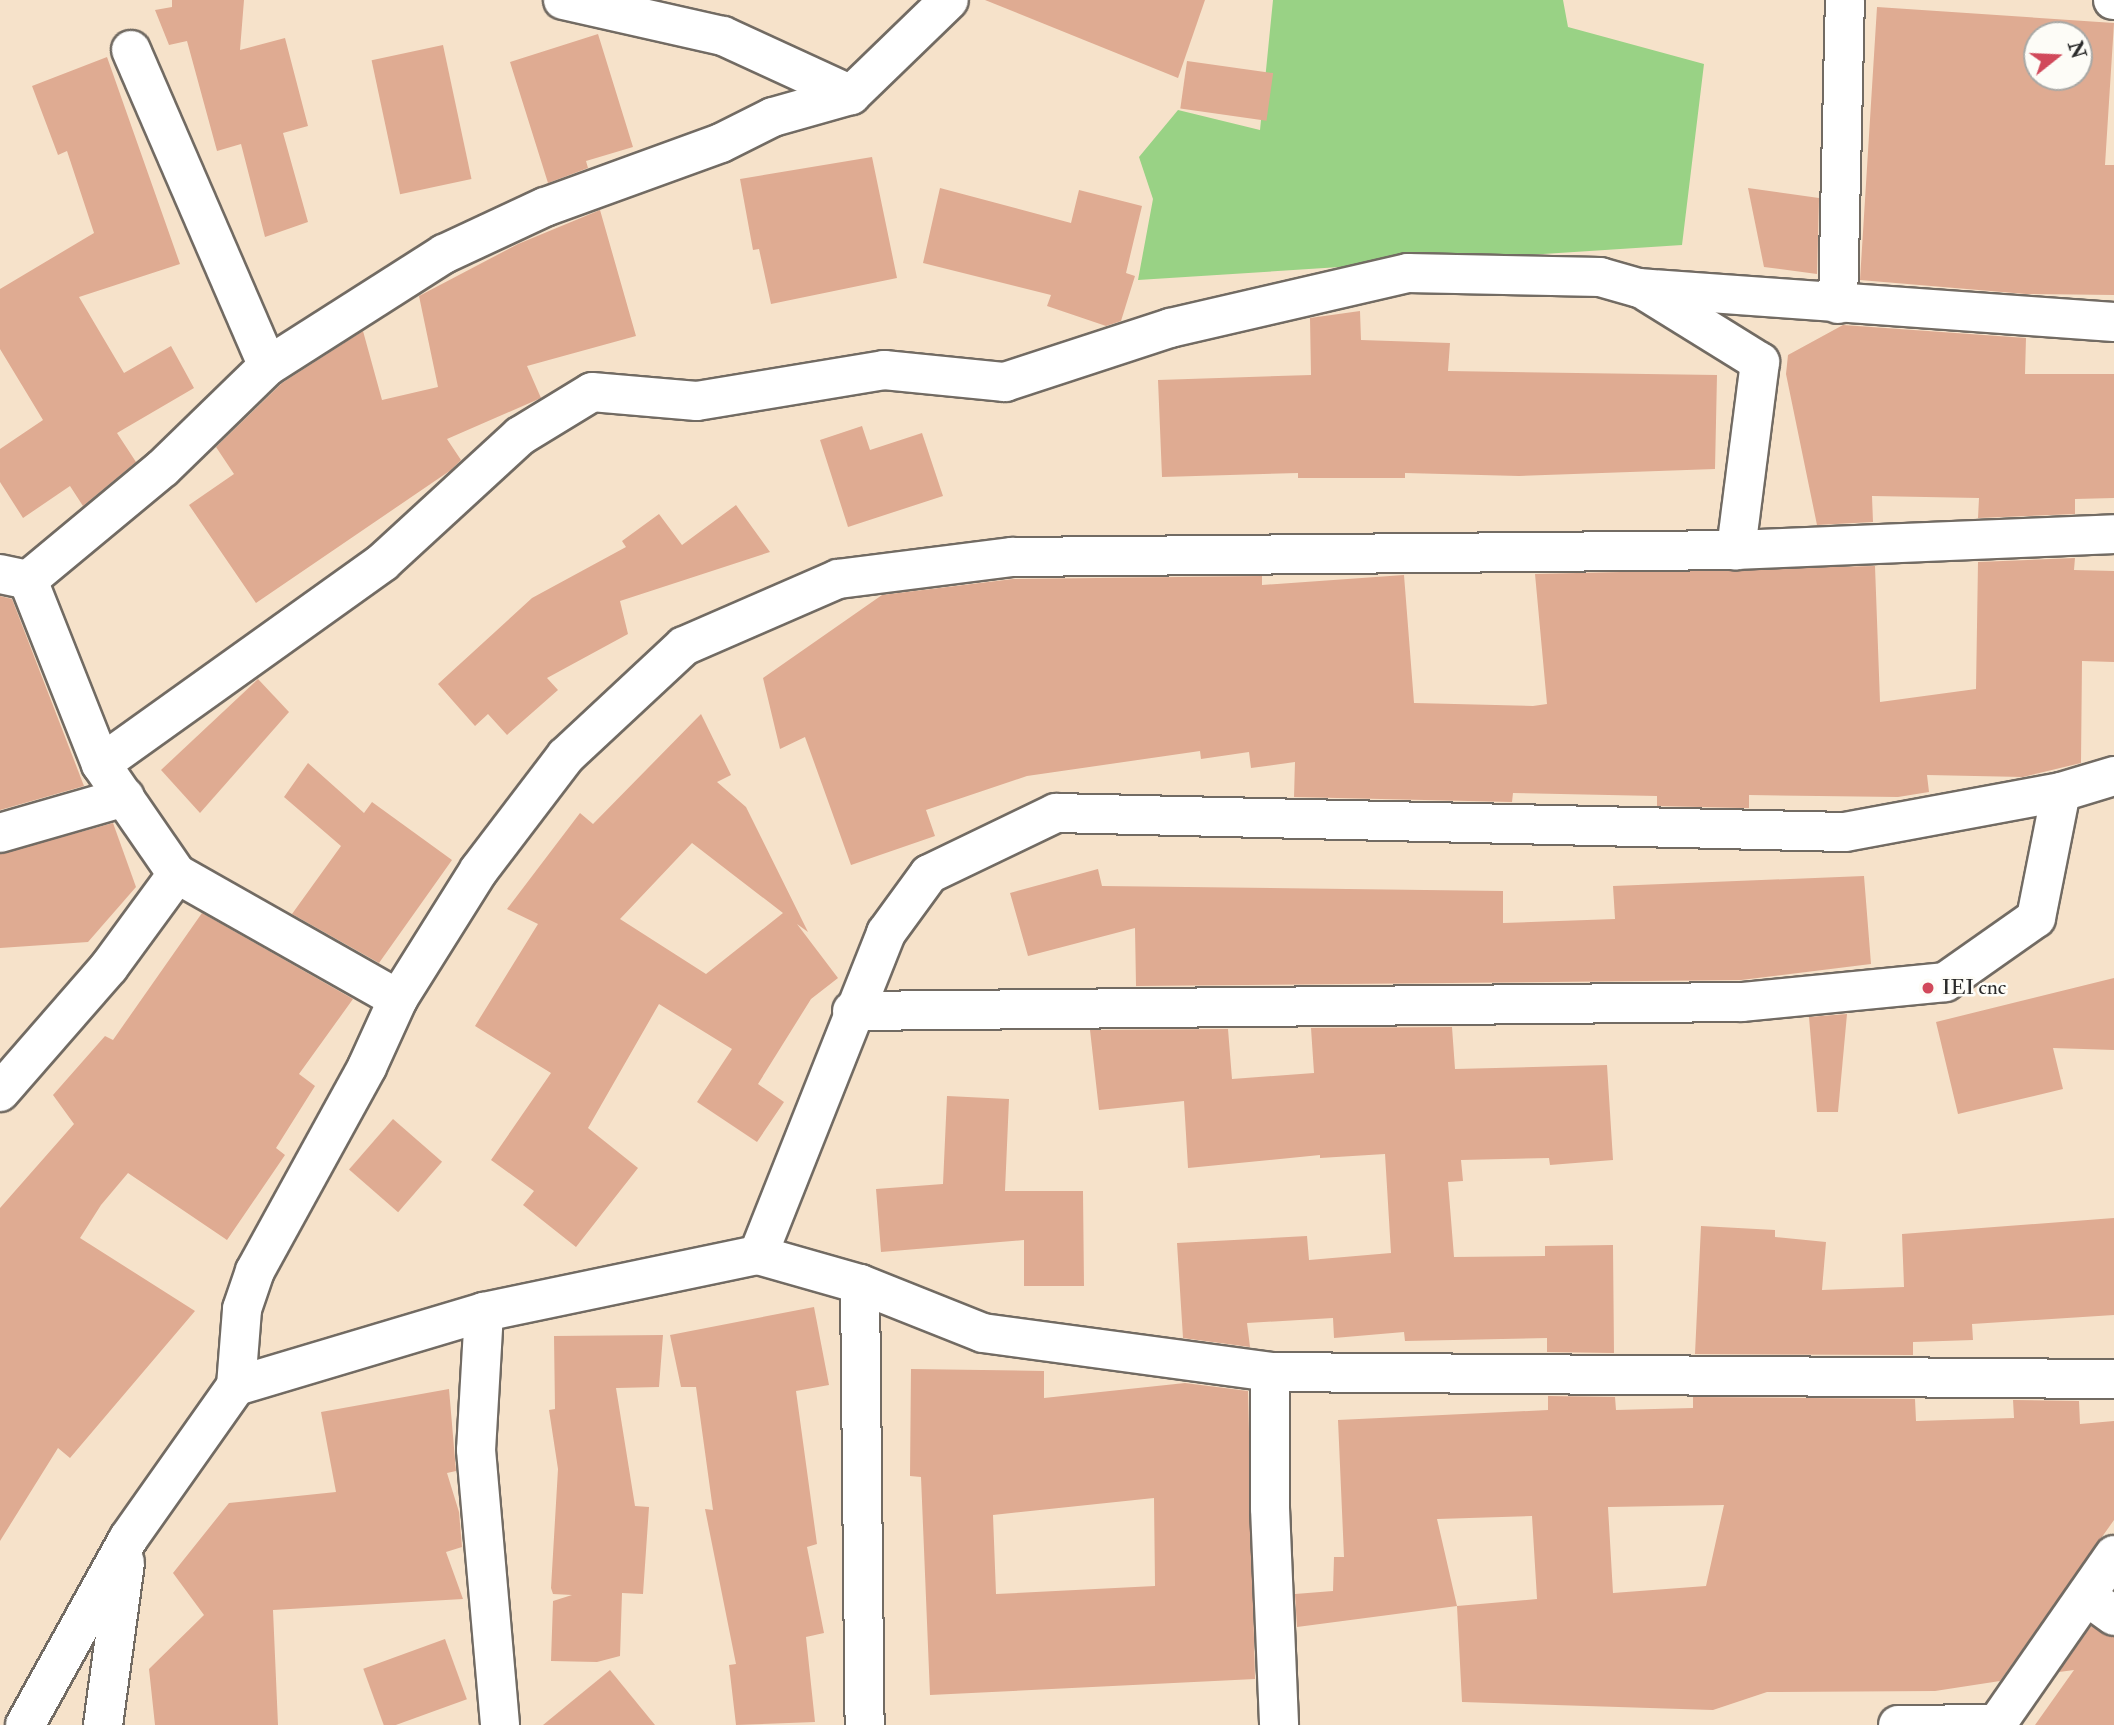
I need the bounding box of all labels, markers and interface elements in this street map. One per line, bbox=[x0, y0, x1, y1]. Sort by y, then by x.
north arrow bbox=[2023, 21, 2093, 91]
text: N bbox=[2062, 38, 2090, 62]
place label: IEI cnc bbox=[1942, 975, 2006, 1001]
marker: IEI cnc bbox=[1920, 980, 1936, 996]

